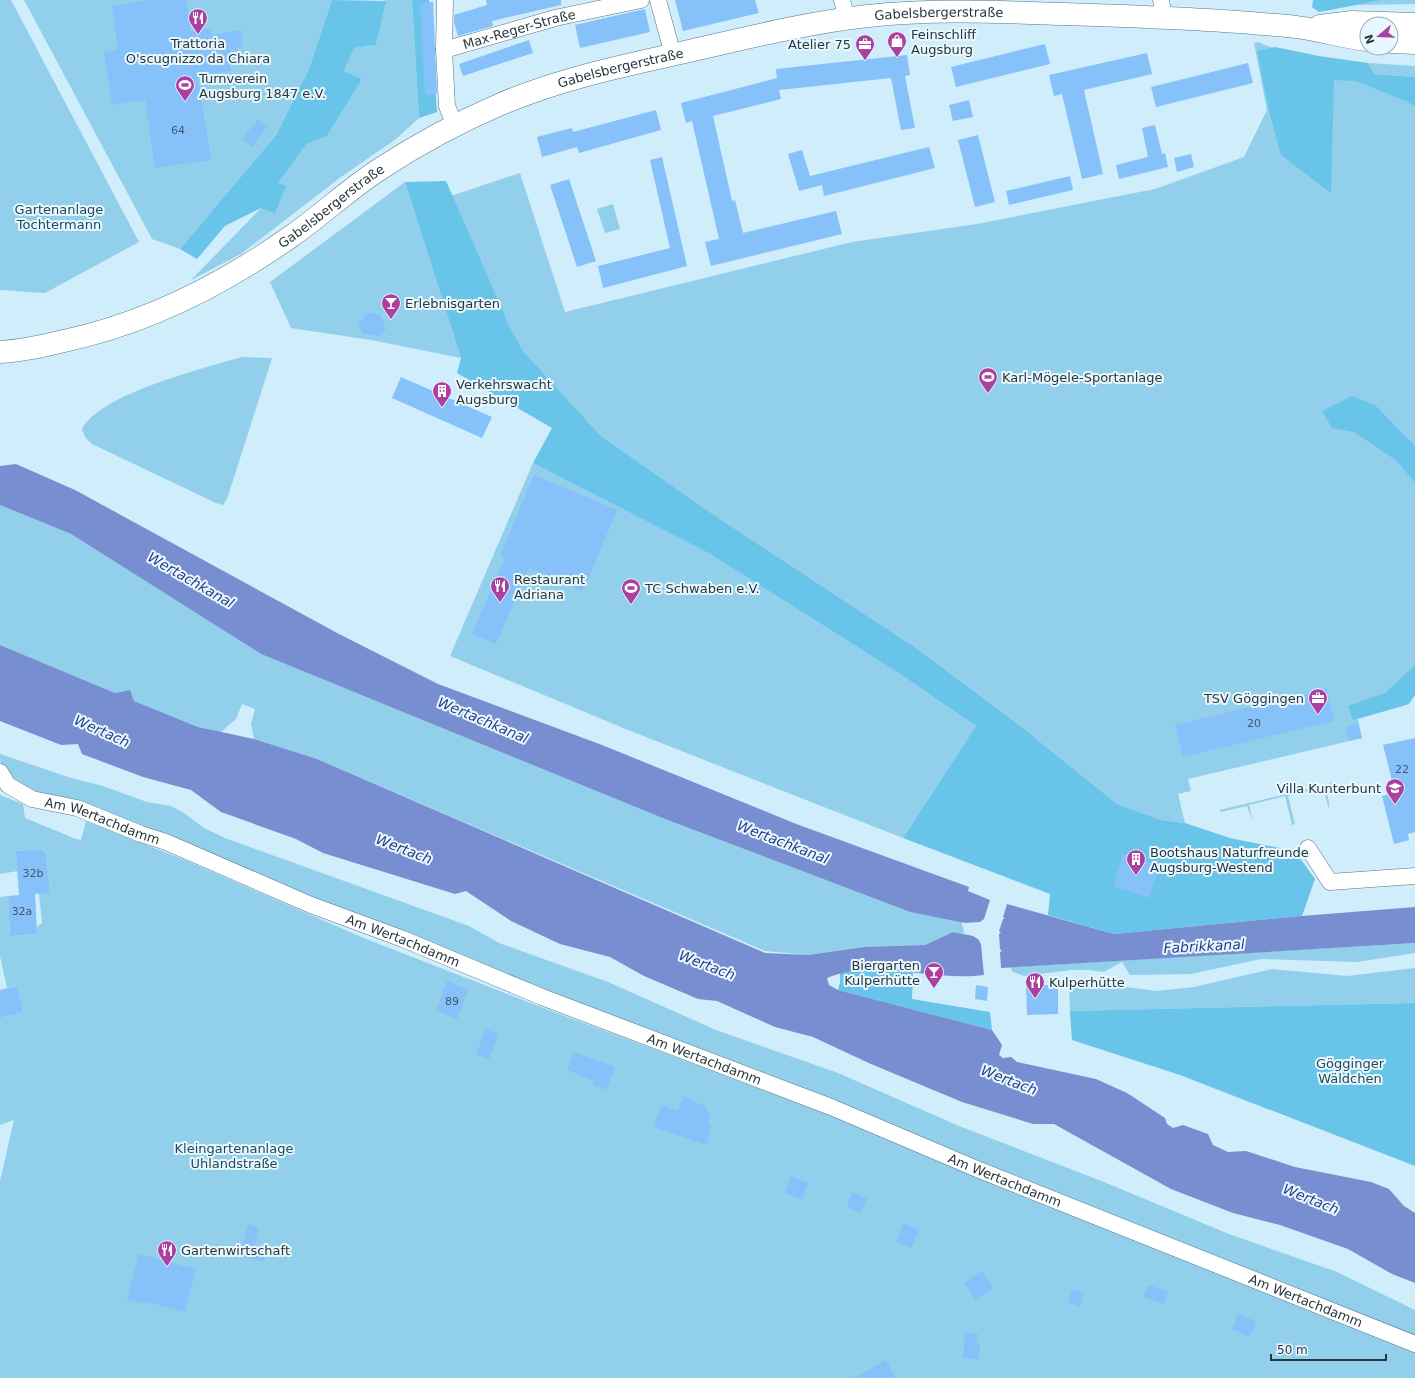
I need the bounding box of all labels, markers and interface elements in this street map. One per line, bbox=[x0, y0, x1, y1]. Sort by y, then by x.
street label: Gabelsbergerstraße bbox=[874, 5, 1004, 23]
restaurant icon: Trattoria O'scugnizzo da Chiara bbox=[187, 7, 209, 35]
street label: Max-Reger-Straße bbox=[461, 7, 577, 52]
north arrow bbox=[1359, 16, 1399, 56]
place label: Feinschliff Augsburg bbox=[911, 27, 977, 57]
shop icon: Feinschliff Augsburg bbox=[886, 30, 908, 58]
office icon: Atelier 75 bbox=[854, 33, 876, 61]
text: N bbox=[1362, 33, 1378, 46]
place label: Trattoria O'scugnizzo da Chiara bbox=[126, 36, 270, 66]
place label: Atelier 75 bbox=[788, 37, 851, 52]
street label: Gabelsbergerstraße bbox=[556, 46, 685, 91]
place label: Turnverein Augsburg 1847 e.V. bbox=[198, 71, 326, 101]
sports icon: Turnverein Augsburg 1847 e.V. bbox=[174, 74, 196, 102]
house number: 64 bbox=[171, 124, 185, 137]
street label: Gabelsbergerstraße bbox=[275, 161, 387, 251]
park label: Gartenanlage Tochtermann bbox=[15, 202, 103, 232]
bar icon: Erlebnisgarten bbox=[380, 292, 402, 320]
place label: Erlebnisgarten bbox=[405, 296, 500, 311]
sports icon: Karl-Mögele-Sportanlage bbox=[977, 366, 999, 394]
place label: Karl-Mögele-Sportanlage bbox=[1002, 370, 1163, 385]
place label: Verkehrswacht Augsburg bbox=[456, 377, 552, 407]
building icon: Verkehrswacht Augsburg bbox=[431, 380, 453, 408]
water label: Wertachkanal bbox=[145, 549, 237, 611]
place label: Restaurant Adriana bbox=[514, 572, 585, 602]
restaurant icon: Restaurant Adriana bbox=[489, 575, 511, 603]
sports icon: TC Schwaben e.V. bbox=[620, 577, 642, 605]
place label: TC Schwaben e.V. bbox=[644, 581, 760, 596]
office icon: TSV Göggingen bbox=[1307, 687, 1329, 715]
place label: TSV Göggingen bbox=[1203, 691, 1304, 706]
water label: Wertachkanal bbox=[435, 694, 531, 746]
water label: Wertach bbox=[72, 712, 132, 750]
house number: 20 bbox=[1247, 717, 1261, 730]
house number: 22 bbox=[1395, 763, 1409, 776]
school or university icon: Villa Kunterbunt bbox=[1384, 777, 1406, 805]
place label: Villa Kunterbunt bbox=[1277, 781, 1381, 796]
street label: Am Wertachdamm bbox=[44, 795, 162, 848]
water label: Wertachkanal bbox=[735, 817, 831, 867]
water label: Wertach bbox=[374, 831, 434, 867]
place label: Bootshaus Naturfreunde Augsburg-Westend bbox=[1150, 845, 1309, 875]
building icon: Bootshaus Naturfreunde Augsburg-Westend bbox=[1125, 848, 1147, 876]
house number: 32b bbox=[23, 867, 44, 880]
house number: 32a bbox=[12, 905, 32, 918]
street label: Am Wertachdamm bbox=[344, 912, 462, 970]
water label: Fabrikkanal bbox=[1163, 936, 1245, 956]
water label: Wertach bbox=[677, 947, 737, 983]
place label: Biergarten Kulperhütte bbox=[844, 958, 920, 988]
bar icon: Biergarten Kulperhütte bbox=[923, 961, 945, 989]
restaurant icon: Kulperhütte bbox=[1024, 971, 1046, 999]
place label: Kulperhütte bbox=[1049, 975, 1125, 990]
house number: 89 bbox=[445, 995, 459, 1008]
street label: Am Wertachdamm bbox=[645, 1031, 764, 1088]
park label: Gögginger Wäldchen bbox=[1316, 1056, 1385, 1086]
water label: Wertach bbox=[979, 1062, 1039, 1098]
park label: Kleingartenanlage Uhlandstraße bbox=[175, 1141, 293, 1171]
street label: Am Wertachdamm bbox=[946, 1151, 1064, 1210]
water label: Wertach bbox=[1281, 1181, 1341, 1217]
restaurant icon: Gartenwirtschaft bbox=[156, 1239, 178, 1267]
place label: Gartenwirtschaft bbox=[181, 1243, 290, 1258]
street label: Am Wertachdamm bbox=[1247, 1271, 1365, 1330]
scale bar bbox=[1271, 1336, 1386, 1362]
text: 50 m bbox=[1277, 1343, 1308, 1357]

